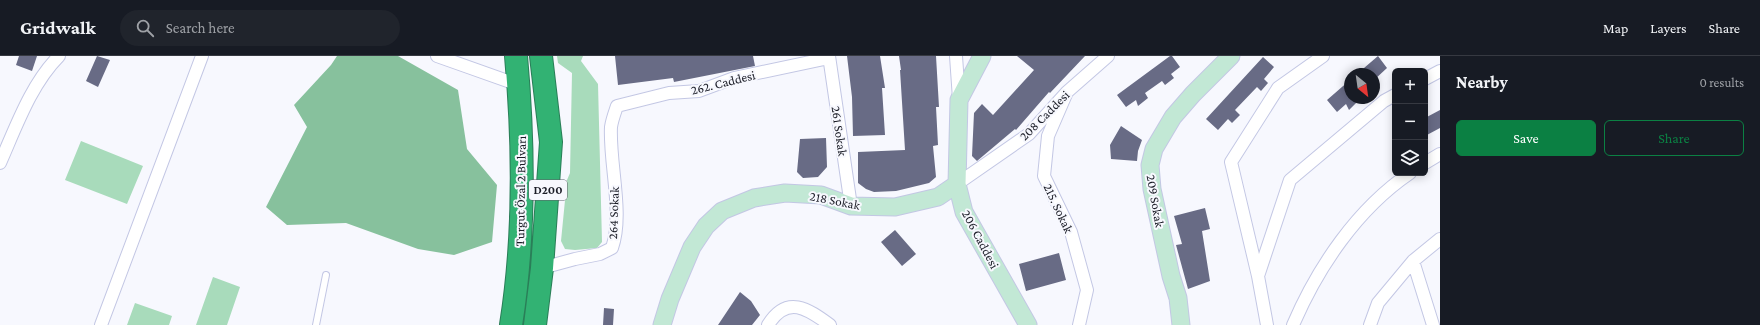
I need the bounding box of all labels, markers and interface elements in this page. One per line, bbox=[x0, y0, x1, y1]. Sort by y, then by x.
search box bbox=[120, 10, 400, 46]
text: Gridwalk bbox=[20, 17, 96, 38]
icon: search bbox=[134, 17, 156, 39]
text: Search here bbox=[166, 20, 235, 36]
text: Map bbox=[1603, 20, 1628, 36]
text: Layers bbox=[1650, 20, 1687, 36]
text: Share bbox=[1709, 20, 1740, 36]
street label: 262. Caddesi bbox=[689, 67, 757, 98]
north arrow bbox=[1344, 68, 1380, 104]
map controls bbox=[1392, 68, 1428, 176]
button: + bbox=[1392, 68, 1428, 104]
text: Nearby bbox=[1456, 73, 1508, 92]
text: 0 results bbox=[1699, 75, 1744, 90]
street label: 208 Caddesi bbox=[1016, 87, 1073, 143]
button: − bbox=[1392, 104, 1428, 140]
street label: 261 Sokak bbox=[829, 105, 851, 158]
button: Save bbox=[1456, 120, 1596, 156]
button: Share bbox=[1604, 120, 1744, 156]
street label: Turgut Özal 2 Bulvarı bbox=[512, 135, 529, 246]
button: layers bbox=[1392, 140, 1428, 176]
street label: 209 Sokak bbox=[1143, 173, 1168, 229]
road number: D200 bbox=[529, 180, 567, 200]
street label: 215. Sokak bbox=[1041, 181, 1077, 236]
street label: 264 Sokak bbox=[605, 186, 622, 240]
street label: 218 Sokak bbox=[809, 188, 862, 213]
street label: 206 Caddesi bbox=[959, 207, 1003, 272]

